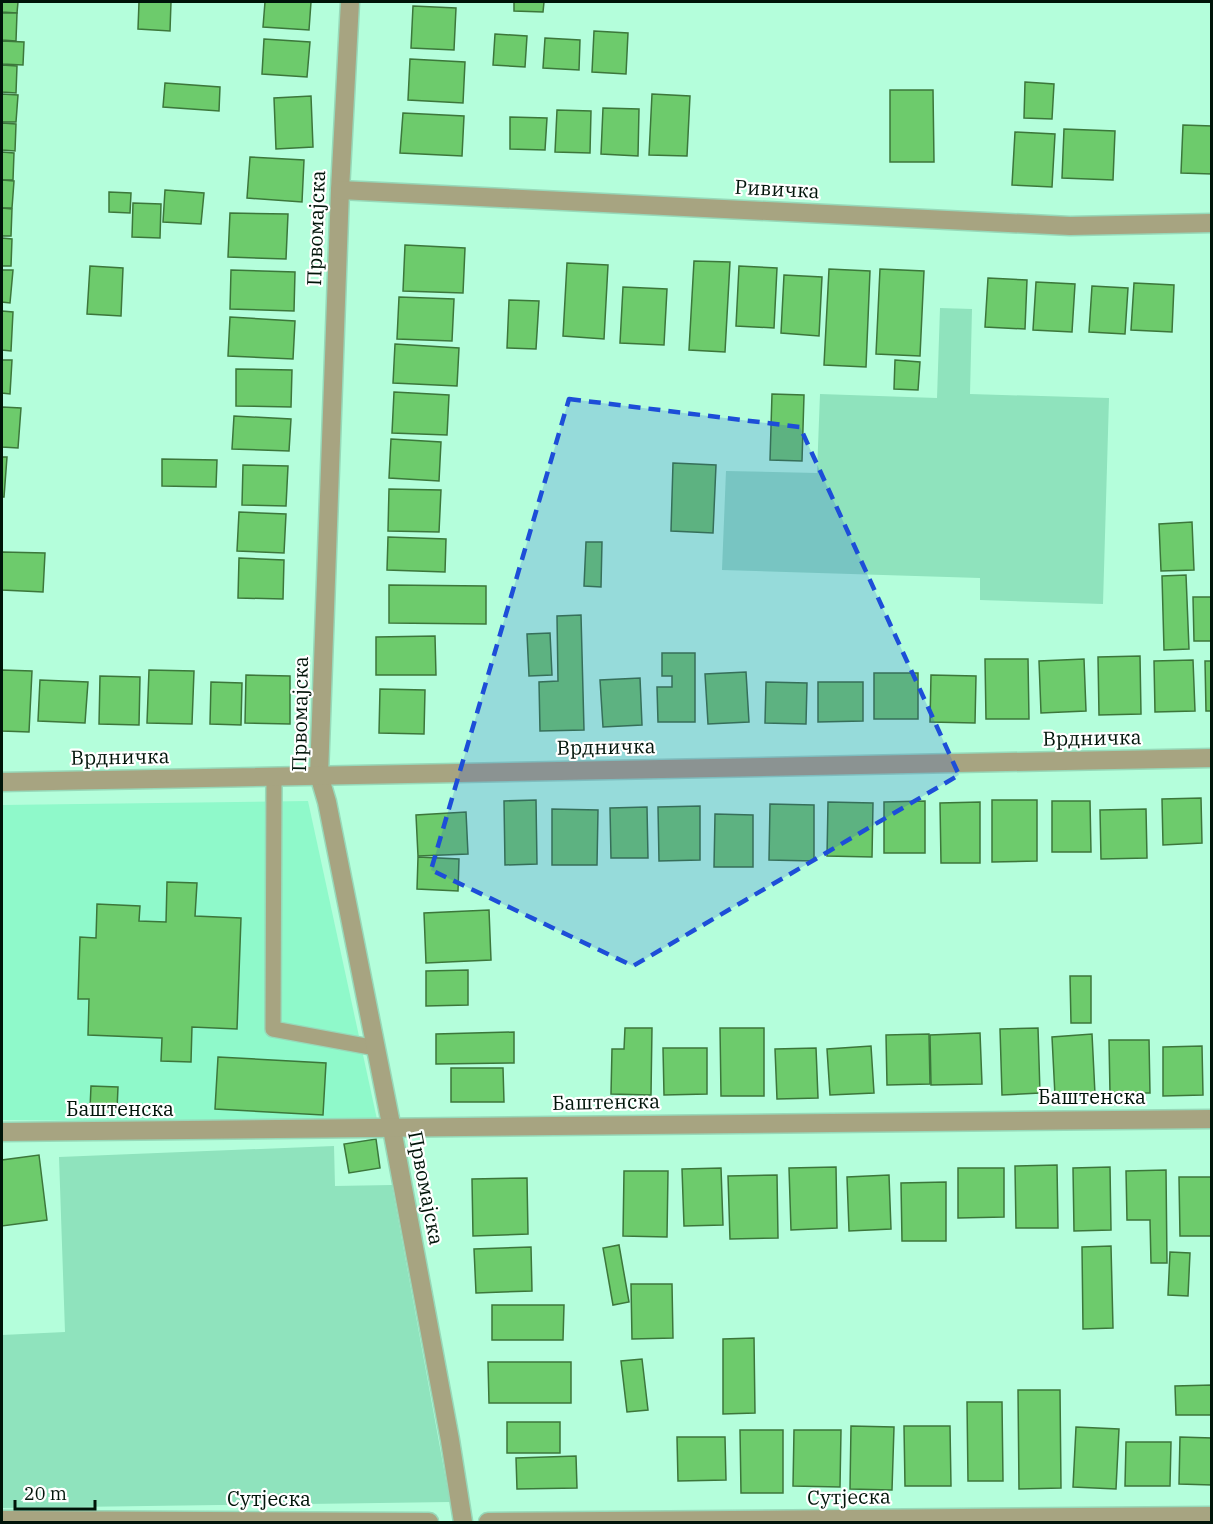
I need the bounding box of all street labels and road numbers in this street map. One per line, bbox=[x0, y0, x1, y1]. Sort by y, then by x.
street label: Првомајска bbox=[300, 170, 331, 286]
street label: Ривичка bbox=[734, 173, 820, 204]
street label: Првомајска bbox=[285, 656, 314, 772]
street label: Врдничка bbox=[1042, 723, 1142, 752]
street label: Врдничка bbox=[556, 732, 656, 761]
street label: Врдничка bbox=[70, 742, 170, 771]
street label: Баштенска bbox=[1038, 1083, 1146, 1110]
street label: Баштенска bbox=[552, 1087, 660, 1116]
street label: Баштенска bbox=[66, 1095, 174, 1122]
street label: Првомајска bbox=[402, 1129, 451, 1247]
street label: Сутјеска bbox=[807, 1482, 891, 1511]
street label: Сутјеска bbox=[227, 1485, 311, 1512]

